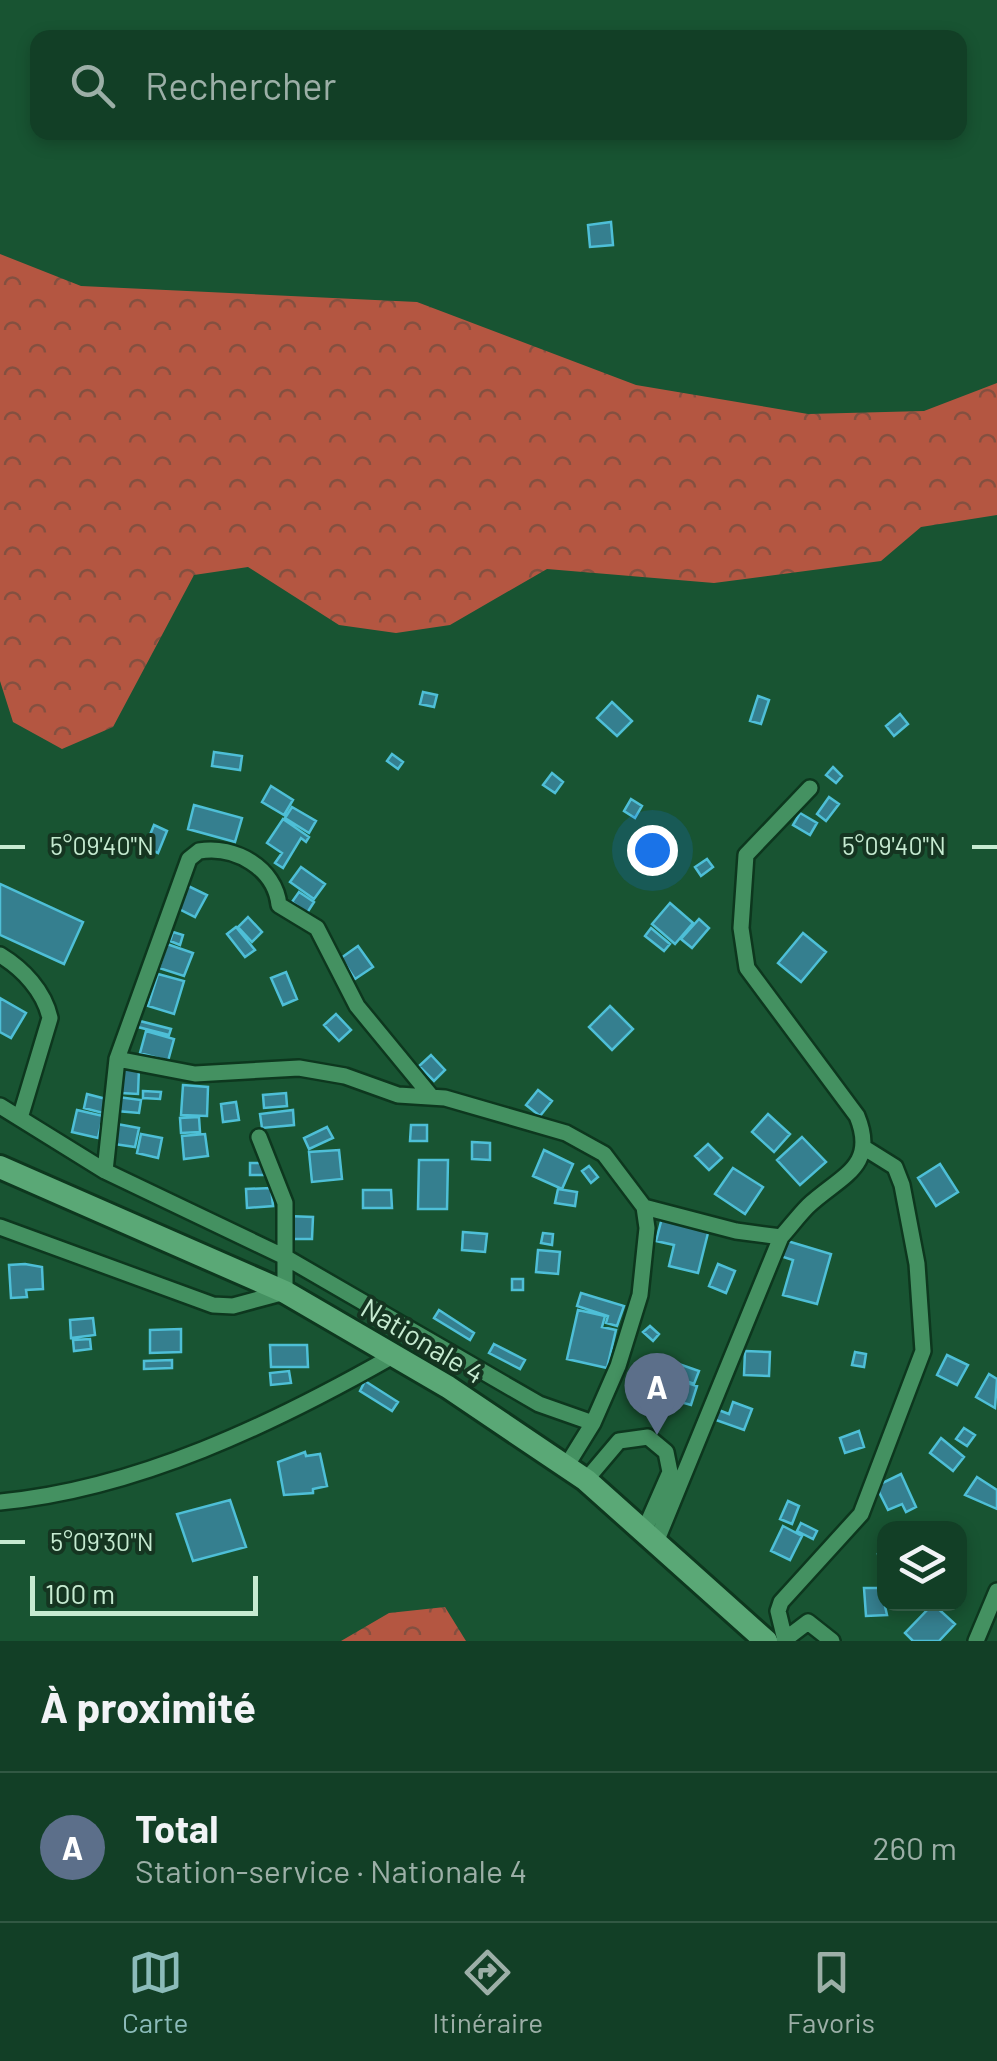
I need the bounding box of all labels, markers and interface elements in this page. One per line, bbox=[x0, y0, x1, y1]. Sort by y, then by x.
search box bbox=[30, 30, 967, 140]
icon: search bbox=[65, 58, 120, 113]
text: Rechercher bbox=[145, 62, 336, 108]
your location bbox=[627, 825, 678, 876]
text: 5°09'40"N bbox=[50, 830, 154, 860]
text: 5°09'40"N bbox=[842, 830, 946, 860]
street label: Nationale 4 bbox=[355, 1290, 491, 1390]
pin: A bbox=[624, 1352, 690, 1435]
map controls bbox=[877, 1521, 967, 1611]
button: layers bbox=[877, 1521, 967, 1611]
text: 5°09'30"N bbox=[50, 1526, 154, 1556]
scale bar bbox=[30, 1571, 258, 1616]
text: 100 m bbox=[45, 1576, 115, 1610]
text: À proximité bbox=[40, 1681, 256, 1731]
text: Total bbox=[135, 1805, 218, 1851]
text: A bbox=[62, 1828, 83, 1866]
text: 260 m bbox=[872, 1828, 957, 1866]
text: Station-service · Nationale 4 bbox=[135, 1851, 527, 1889]
tab: Carte bbox=[122, 1945, 188, 2039]
tab: Itinéraire bbox=[432, 1945, 543, 2039]
tab: Favoris bbox=[787, 1945, 875, 2039]

